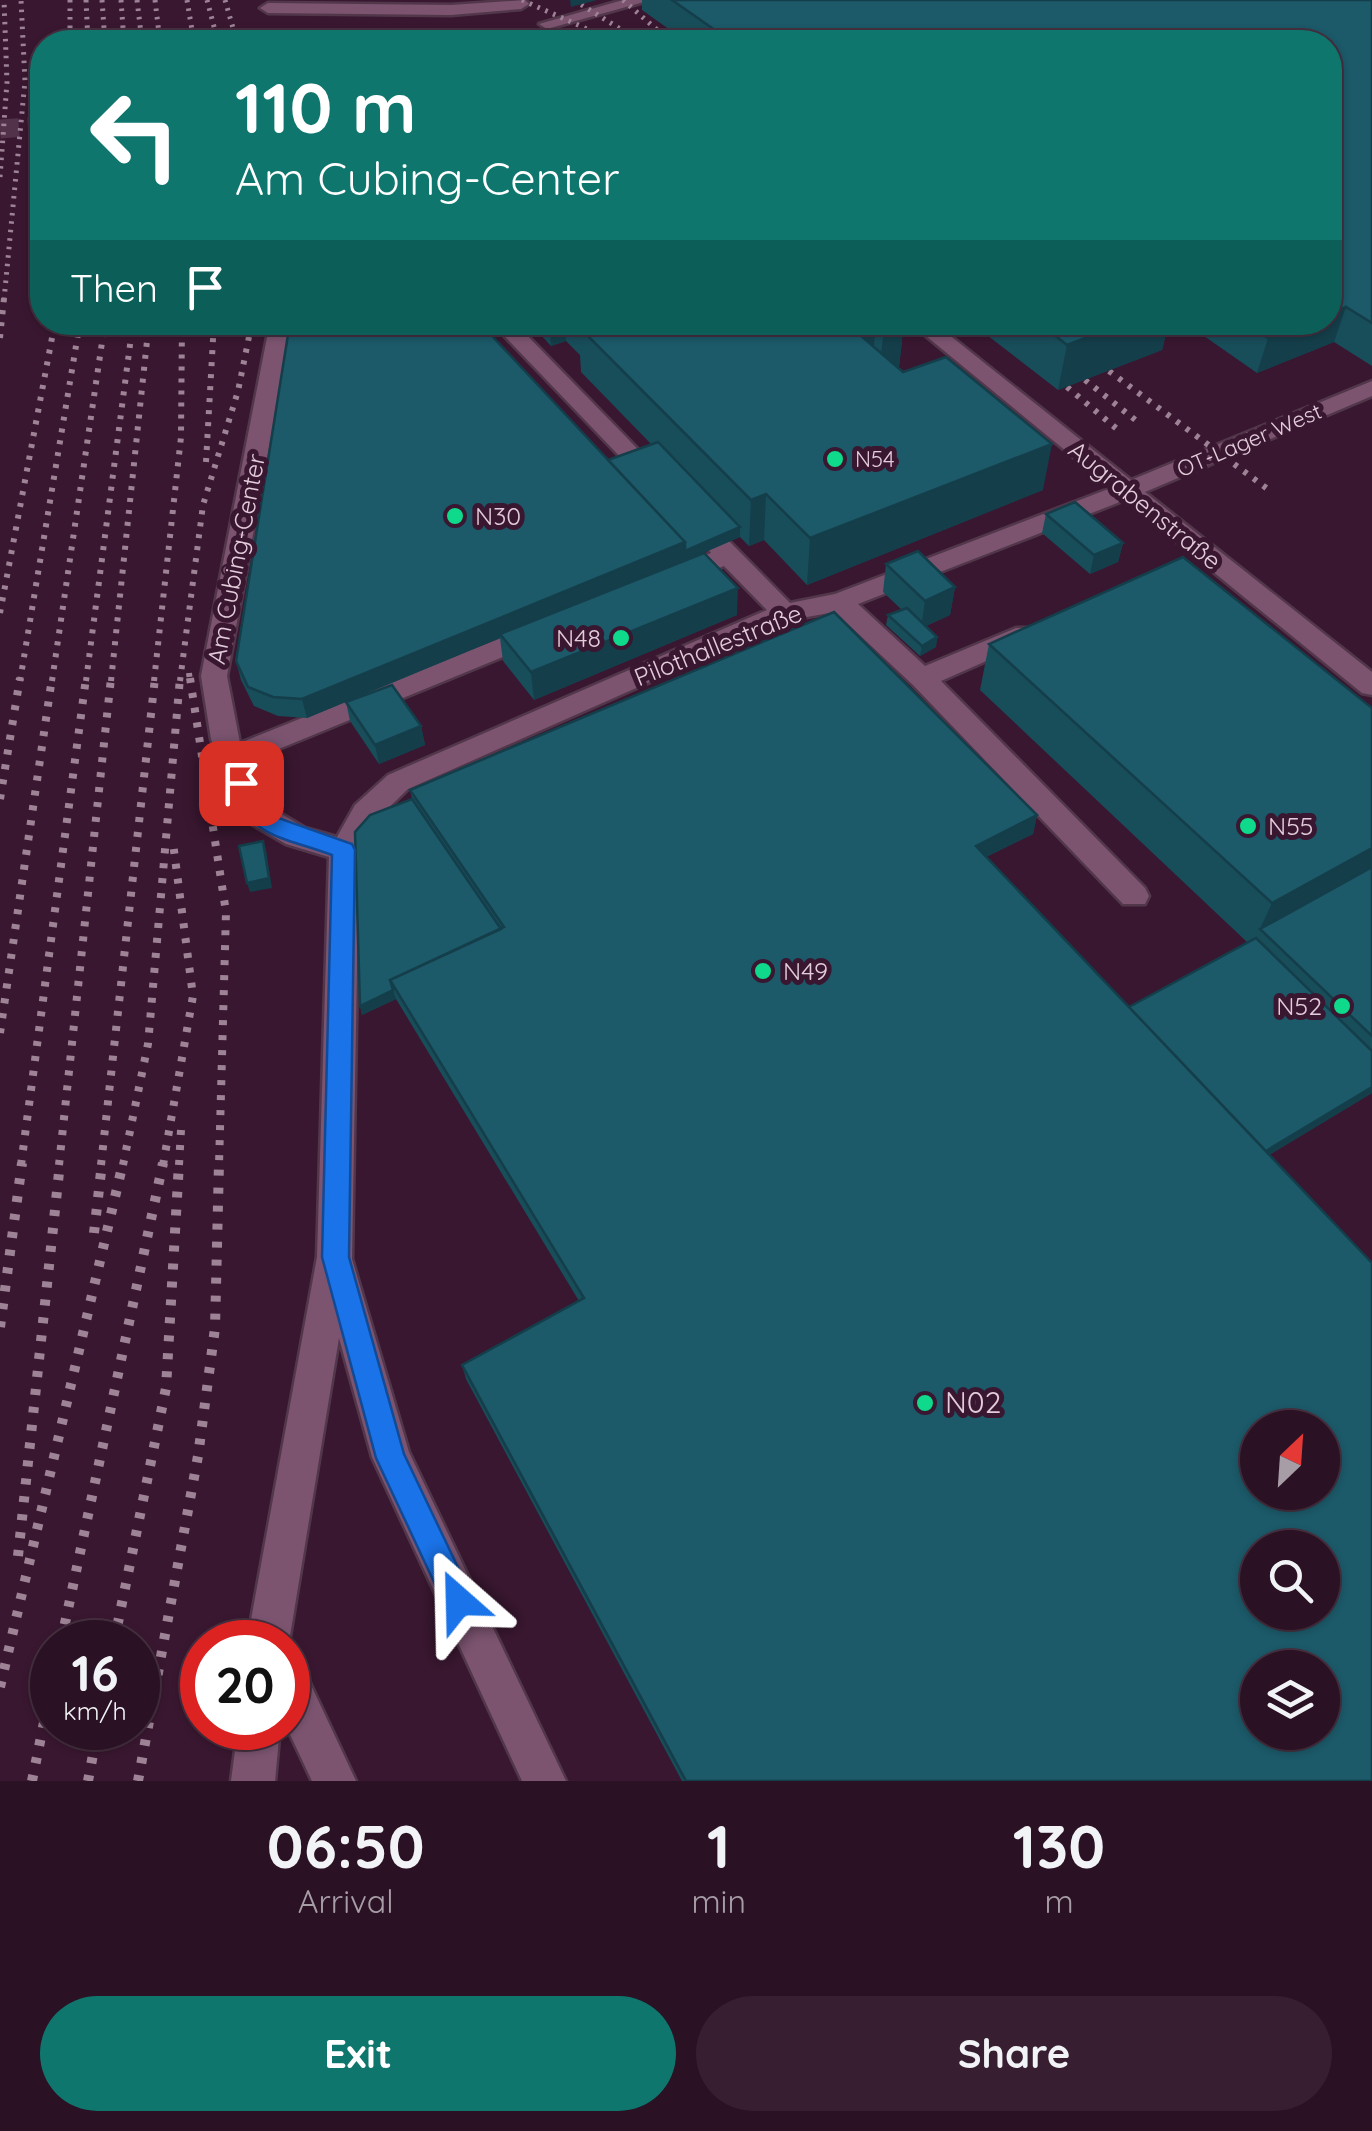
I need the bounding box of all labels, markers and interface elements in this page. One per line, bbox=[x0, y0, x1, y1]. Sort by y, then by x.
text: 110 m bbox=[235, 63, 417, 151]
icon: left bbox=[70, 70, 200, 200]
text: Am Cubing-Center bbox=[235, 150, 620, 206]
icon: arrive bbox=[178, 260, 233, 315]
text: Then bbox=[70, 264, 158, 312]
street label: OT-Lager West bbox=[1172, 397, 1326, 483]
street label: Augrabenstraße bbox=[1063, 434, 1228, 576]
place label: N54 bbox=[855, 445, 895, 473]
marker: N54 bbox=[824, 448, 846, 470]
street label: Am Cubing-Center bbox=[200, 451, 271, 667]
place label: N30 bbox=[475, 500, 521, 531]
marker: N30 bbox=[444, 505, 466, 527]
street label: Pilothallestraße bbox=[629, 597, 806, 692]
place label: N48 bbox=[556, 622, 601, 653]
marker: N48 bbox=[610, 627, 632, 649]
pin bbox=[199, 741, 284, 826]
icon: arrive bbox=[214, 756, 269, 811]
place label: N55 bbox=[1268, 810, 1313, 841]
marker: N55 bbox=[1237, 815, 1259, 837]
place label: N49 bbox=[783, 955, 828, 986]
marker: N49 bbox=[752, 960, 774, 982]
place label: N52 bbox=[1276, 990, 1322, 1021]
marker: N52 bbox=[1331, 995, 1353, 1017]
place label: N02 bbox=[945, 1383, 1001, 1421]
marker: N02 bbox=[914, 1392, 936, 1414]
north arrow bbox=[1240, 1410, 1340, 1510]
map controls bbox=[1240, 1410, 1340, 1750]
button: search bbox=[1240, 1530, 1340, 1630]
position arrow bbox=[407, 1549, 511, 1653]
speed limit sign: 20 bbox=[180, 1620, 310, 1750]
text: 16 bbox=[71, 1641, 119, 1704]
button: layers bbox=[1240, 1650, 1340, 1750]
text: km/h bbox=[63, 1695, 127, 1726]
text: 06:50 bbox=[267, 1808, 425, 1883]
text: 1 bbox=[707, 1808, 730, 1883]
text: 130 bbox=[1013, 1808, 1105, 1883]
text: Arrival bbox=[298, 1881, 394, 1921]
text: min bbox=[691, 1881, 746, 1921]
text: m bbox=[1044, 1881, 1074, 1921]
button: Exit bbox=[40, 1996, 676, 2111]
button: Share bbox=[696, 1996, 1332, 2111]

